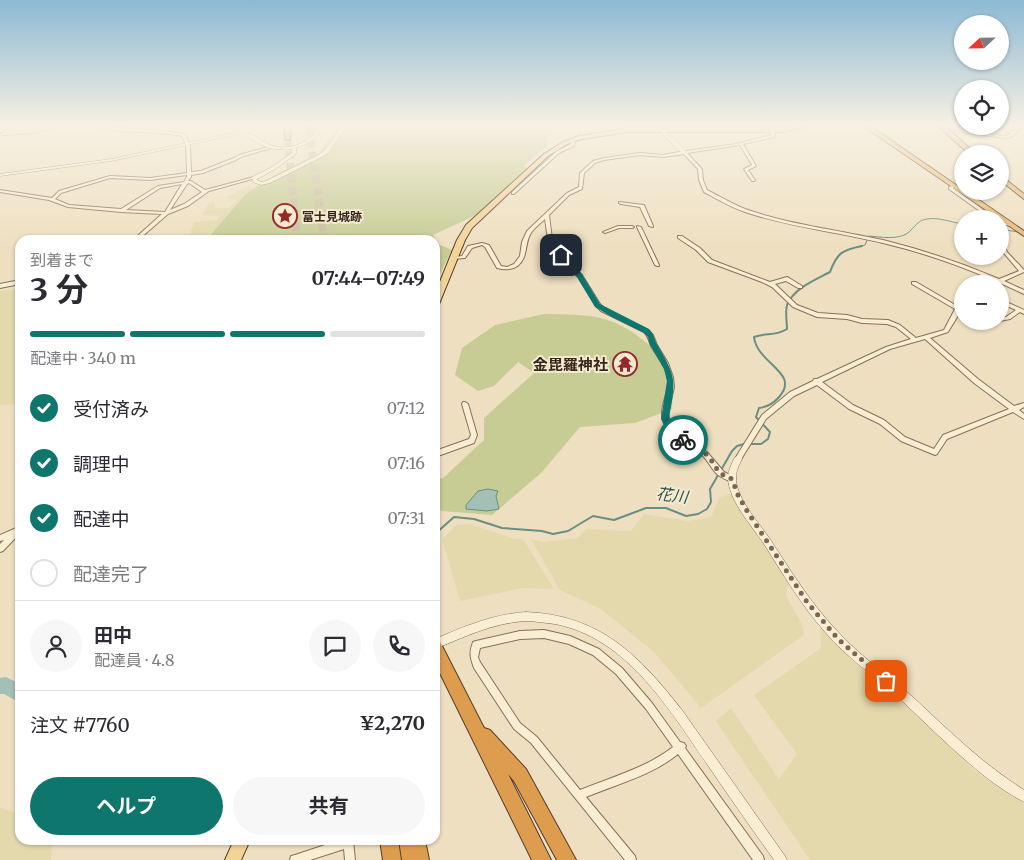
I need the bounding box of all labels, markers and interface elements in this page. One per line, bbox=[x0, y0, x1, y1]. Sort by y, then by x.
north arrow bbox=[954, 15, 1009, 70]
map controls bbox=[954, 15, 1009, 330]
button: locate bbox=[954, 80, 1009, 135]
button: layers bbox=[954, 145, 1009, 200]
place icon: 富士見城跡 bbox=[272, 203, 298, 229]
place label: 富士見城跡 bbox=[302, 209, 362, 224]
button: + bbox=[954, 210, 1009, 265]
pin bbox=[540, 234, 582, 276]
icon: home bbox=[547, 241, 575, 269]
text: 到着まで bbox=[30, 250, 94, 270]
text: 07:44–07:49 bbox=[312, 266, 425, 290]
text: 3 分 bbox=[30, 270, 88, 310]
button: − bbox=[954, 275, 1009, 330]
text: 配達中 · 340 m bbox=[30, 348, 136, 368]
temple icon: 金毘羅神社 bbox=[612, 351, 638, 377]
place label: 金毘羅神社 bbox=[533, 355, 608, 374]
icon: check bbox=[30, 394, 58, 422]
text: 受付済み bbox=[73, 397, 149, 421]
text: 07:12 bbox=[387, 398, 425, 418]
courier bbox=[658, 415, 708, 465]
icon: bike bbox=[669, 426, 697, 454]
icon: check bbox=[30, 449, 58, 477]
text: 調理中 bbox=[73, 452, 130, 476]
text: 07:16 bbox=[387, 453, 425, 473]
water label: 花川 bbox=[655, 483, 691, 507]
icon: check bbox=[30, 504, 58, 532]
text: 配達中 bbox=[73, 507, 130, 531]
text: 07:31 bbox=[388, 508, 425, 528]
text: 配達完了 bbox=[73, 562, 149, 586]
button: person bbox=[30, 620, 82, 672]
button: chat bbox=[309, 620, 361, 672]
button: phone bbox=[373, 620, 425, 672]
text: 田中 bbox=[94, 623, 132, 647]
text: 配達員 · 4.8 bbox=[94, 650, 175, 670]
pin bbox=[865, 660, 907, 702]
icon: bag bbox=[872, 667, 900, 695]
text: ¥2,270 bbox=[359, 711, 425, 735]
text: 注文 #7760 bbox=[30, 713, 130, 737]
button: ヘルプ bbox=[30, 777, 223, 835]
button: 共有 bbox=[233, 777, 425, 835]

